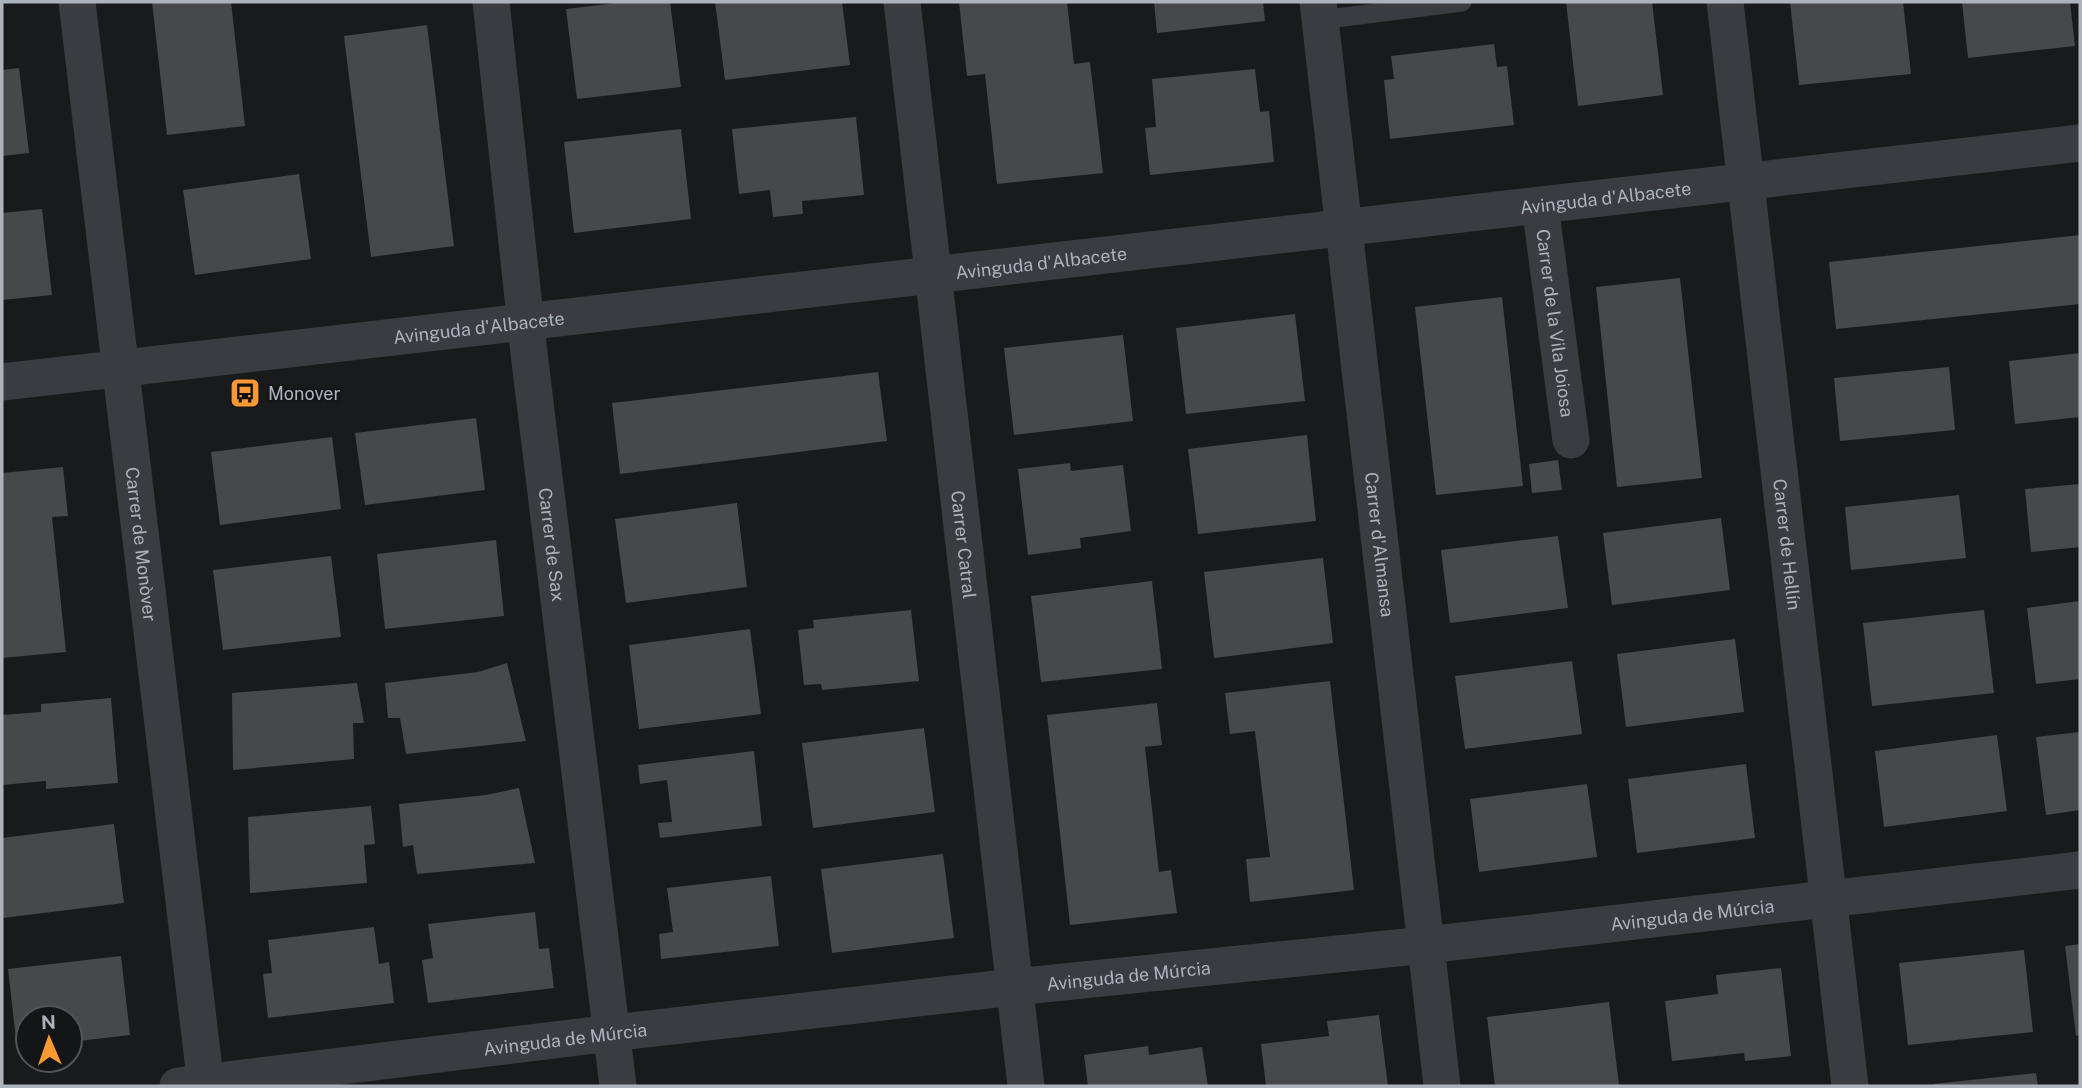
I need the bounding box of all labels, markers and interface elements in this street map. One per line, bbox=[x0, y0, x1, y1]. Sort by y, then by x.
street label: Avinguda d'Albacete bbox=[1519, 177, 1692, 218]
street label: Carrer de la Vila Joiosa bbox=[1533, 228, 1578, 418]
street label: Avinguda d'Albacete bbox=[954, 242, 1128, 283]
street label: Avinguda d'Albacete bbox=[392, 307, 566, 347]
bus stop icon: Monover bbox=[228, 376, 262, 410]
place label: Monover bbox=[268, 383, 341, 404]
street label: Carrer de Monòver bbox=[122, 466, 161, 623]
street label: Carrer d'Almansa bbox=[1361, 471, 1399, 618]
street label: Carrer de Hellín bbox=[1770, 478, 1806, 611]
street label: Carrer de Sax bbox=[535, 486, 570, 603]
street label: Carrer Catral bbox=[947, 489, 981, 600]
street label: Avinguda de Múrcia bbox=[1609, 895, 1775, 934]
street label: Avinguda de Múrcia bbox=[1046, 957, 1212, 994]
north arrow bbox=[14, 1004, 84, 1074]
text: N bbox=[41, 1011, 56, 1033]
street label: Avinguda de Múrcia bbox=[482, 1019, 648, 1059]

